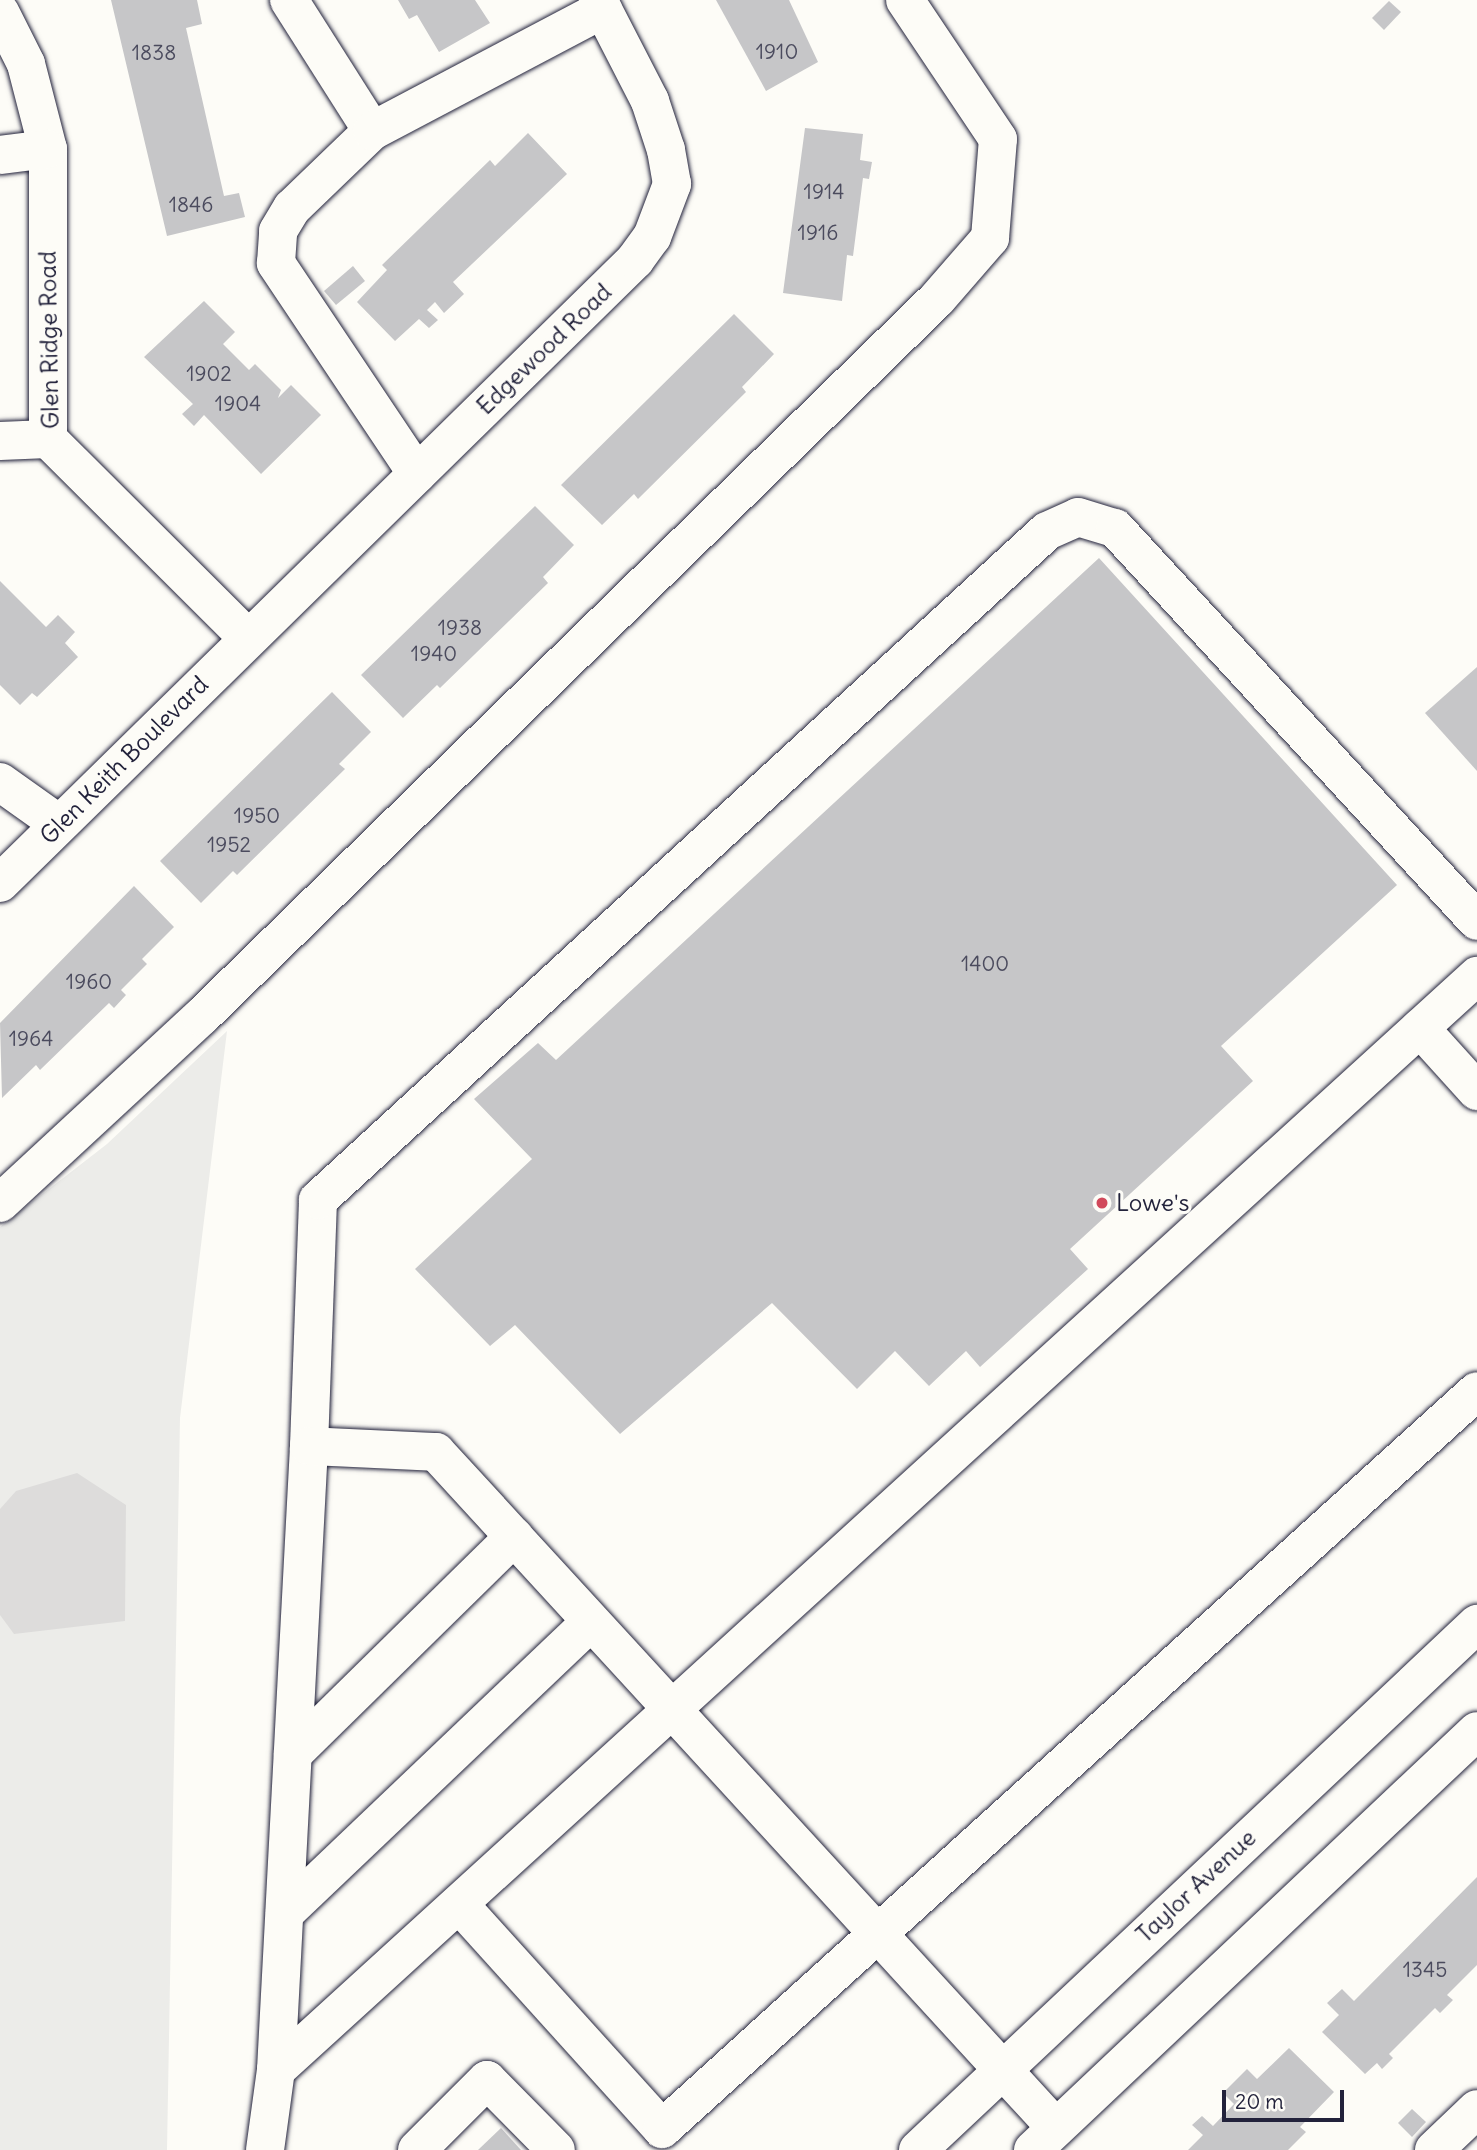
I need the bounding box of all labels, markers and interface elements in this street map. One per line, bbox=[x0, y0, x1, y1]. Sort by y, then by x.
house number: 1910 bbox=[756, 39, 798, 65]
house number: 1838 bbox=[132, 40, 176, 66]
house number: 1914 bbox=[804, 179, 844, 205]
house number: 1846 bbox=[169, 192, 213, 218]
house number: 1916 bbox=[798, 220, 838, 246]
street label: Glen Ridge Road bbox=[33, 251, 65, 429]
street label: Edgewood Road bbox=[471, 277, 617, 421]
house number: 1902 bbox=[186, 361, 232, 387]
house number: 1904 bbox=[215, 391, 261, 417]
house number: 1938 bbox=[438, 615, 482, 641]
house number: 1940 bbox=[411, 641, 457, 667]
street label: Glen Keith Boulevard bbox=[34, 670, 214, 850]
house number: 1950 bbox=[234, 803, 280, 829]
house number: 1952 bbox=[207, 832, 251, 858]
house number: 1400 bbox=[961, 951, 1009, 977]
house number: 1960 bbox=[66, 969, 112, 995]
house number: 1964 bbox=[9, 1026, 53, 1052]
place label: Lowe's bbox=[1116, 1189, 1190, 1217]
marker: Lowe's bbox=[1094, 1195, 1110, 1211]
street label: Taylor Avenue bbox=[1130, 1823, 1262, 1949]
house number: 1345 bbox=[1403, 1957, 1447, 1983]
scale bar bbox=[1225, 2076, 1348, 2120]
text: 20 m bbox=[1235, 2088, 1284, 2115]

